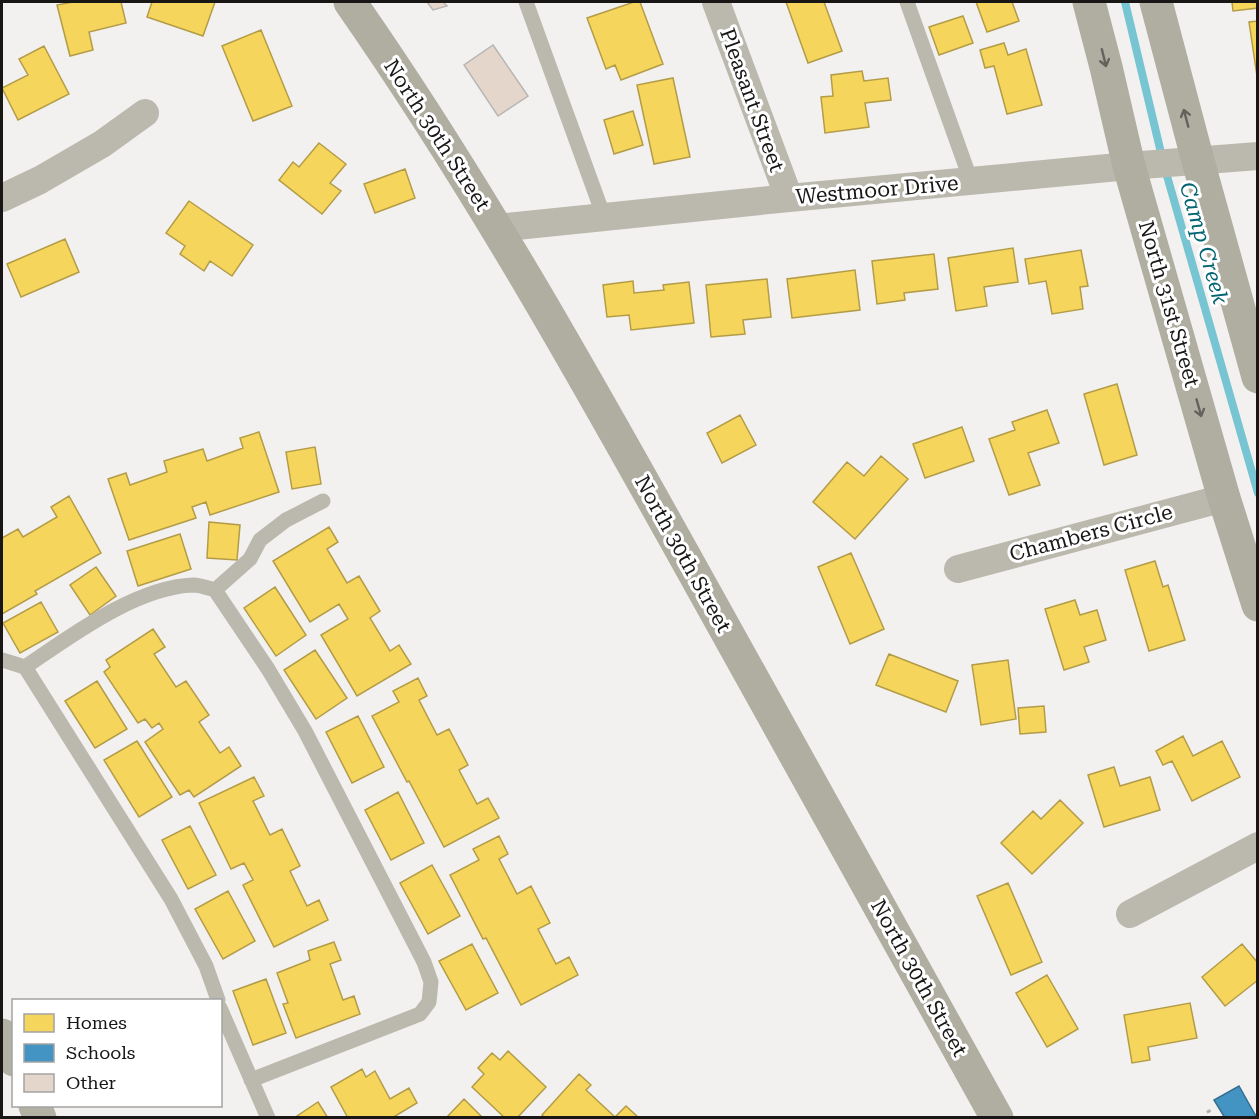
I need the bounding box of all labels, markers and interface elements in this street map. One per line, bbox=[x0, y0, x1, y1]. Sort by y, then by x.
street label: Pleasant Street bbox=[715, 25, 789, 175]
one-way arrow bbox=[1098, 48, 1110, 67]
street label: North 30th Street bbox=[379, 55, 495, 215]
one-way arrow bbox=[1180, 108, 1192, 127]
street label: Westmoor Drive bbox=[795, 171, 959, 209]
water label: Camp Creek bbox=[1175, 179, 1233, 307]
street label: North 31st Street bbox=[1134, 218, 1204, 390]
one-way arrow bbox=[1194, 398, 1205, 417]
street label: North 30th Street bbox=[630, 471, 736, 637]
street label: Chambers Circle bbox=[1007, 500, 1175, 566]
street label: North 30th Street bbox=[866, 895, 972, 1061]
legend bbox=[12, 999, 222, 1107]
text: Homes bbox=[66, 1012, 127, 1033]
text: Schools bbox=[66, 1042, 135, 1063]
text: Other bbox=[66, 1072, 116, 1093]

